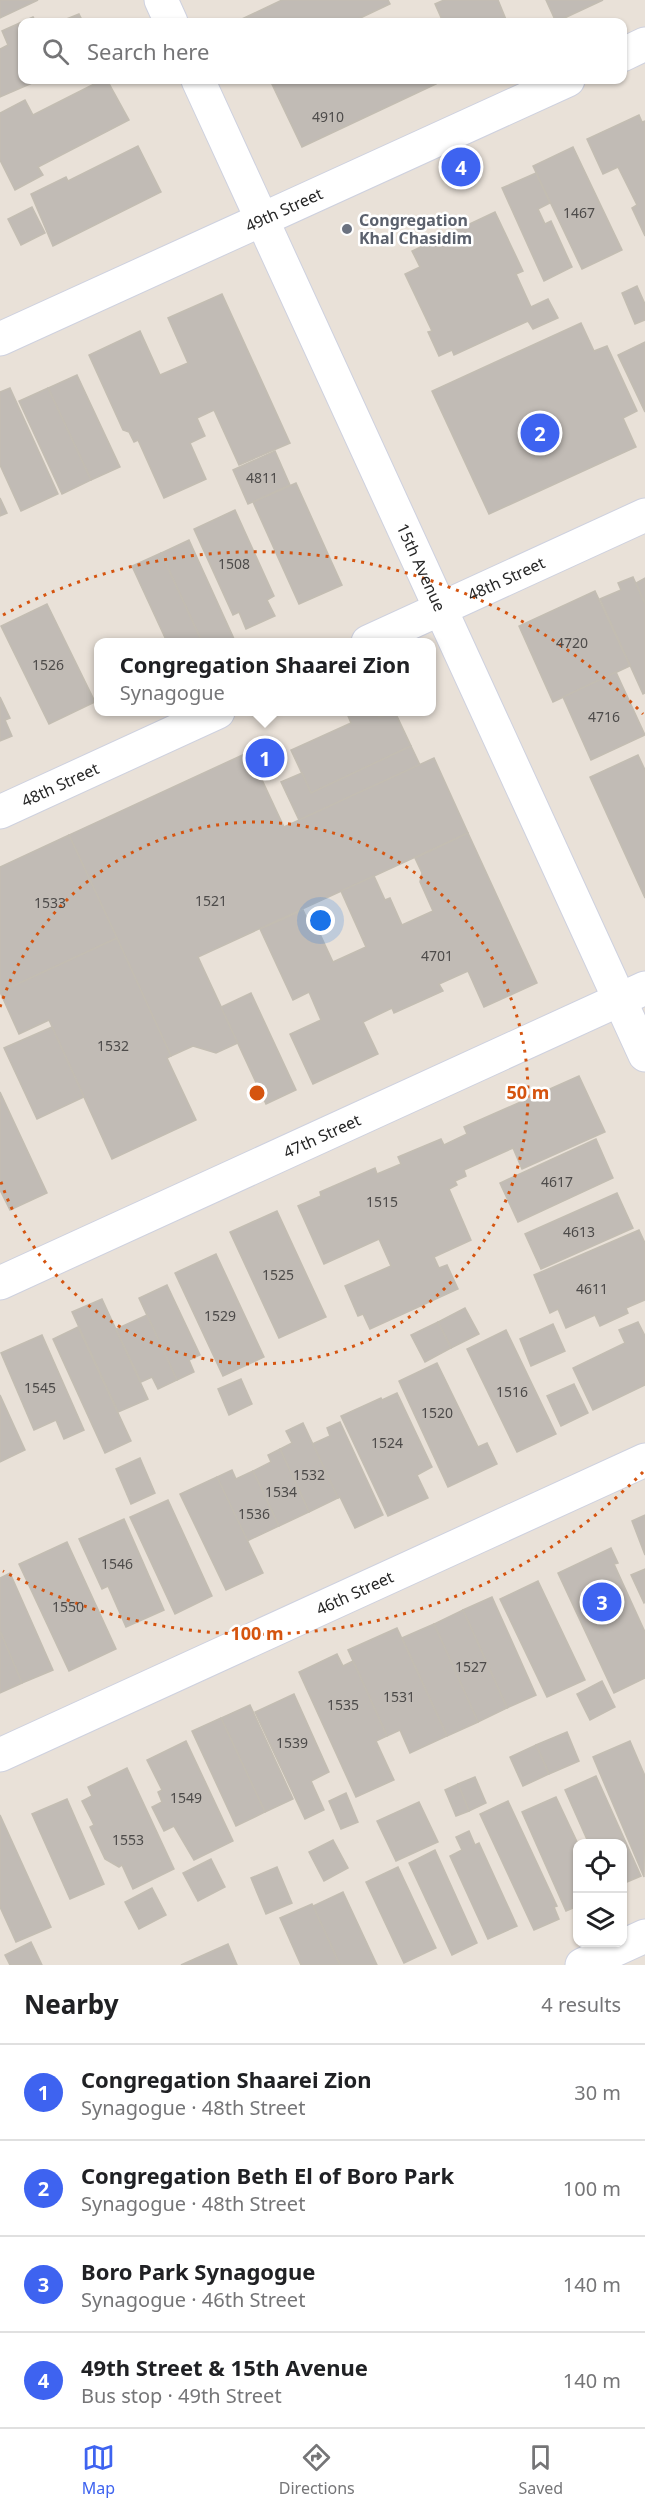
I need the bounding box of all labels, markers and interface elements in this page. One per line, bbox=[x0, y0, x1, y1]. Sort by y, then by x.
search box bbox=[18, 18, 627, 84]
icon: search bbox=[39, 35, 72, 68]
text: Search here bbox=[87, 36, 209, 66]
house number: 4910 bbox=[312, 107, 344, 126]
pin: 4 bbox=[442, 144, 480, 190]
street label: 49th Street bbox=[242, 182, 326, 237]
house number: 1467 bbox=[563, 203, 595, 222]
place label: Congregation Khal Chasidim bbox=[359, 209, 472, 249]
marker: Congregation Khal Chasidim bbox=[340, 222, 354, 236]
pin: 2 bbox=[520, 410, 560, 456]
house number: 4811 bbox=[246, 468, 278, 487]
street label: 15th Avenue bbox=[392, 520, 451, 615]
street label: 48th Street bbox=[464, 551, 549, 606]
house number: 1508 bbox=[218, 554, 250, 573]
house number: 4720 bbox=[556, 633, 588, 652]
popup bbox=[94, 638, 436, 716]
text: Congregation Shaarei Zion bbox=[120, 649, 410, 679]
house number: 1526 bbox=[32, 655, 64, 674]
text: Synagogue bbox=[120, 679, 225, 706]
house number: 4716 bbox=[588, 707, 620, 726]
pin: 1 bbox=[246, 736, 284, 780]
street label: 48th Street bbox=[18, 757, 102, 812]
house number: 1521 bbox=[195, 891, 227, 910]
house number: 1533 bbox=[34, 893, 66, 912]
your location bbox=[306, 906, 335, 935]
house number: 4701 bbox=[421, 946, 453, 965]
house number: 1532 bbox=[97, 1036, 129, 1055]
text: 50 m bbox=[507, 1080, 549, 1104]
centre of rings bbox=[247, 1083, 267, 1103]
street label: 47th Street bbox=[280, 1108, 364, 1163]
house number: 4617 bbox=[541, 1172, 573, 1191]
house number: 1515 bbox=[366, 1192, 398, 1211]
house number: 4613 bbox=[563, 1222, 595, 1241]
house number: 1525 bbox=[262, 1265, 294, 1284]
house number: 4611 bbox=[576, 1279, 608, 1298]
house number: 1529 bbox=[204, 1306, 236, 1325]
house number: 1545 bbox=[24, 1378, 56, 1397]
house number: 1516 bbox=[496, 1382, 528, 1401]
house number: 1520 bbox=[421, 1403, 453, 1422]
house number: 1524 bbox=[371, 1433, 403, 1452]
house number: 1532 bbox=[293, 1465, 325, 1484]
house number: 1534 bbox=[265, 1482, 297, 1501]
house number: 1536 bbox=[238, 1504, 270, 1523]
house number: 1546 bbox=[101, 1554, 133, 1573]
street label: 46th Street bbox=[312, 1565, 397, 1620]
pin: 3 bbox=[582, 1580, 622, 1624]
house number: 1550 bbox=[52, 1597, 84, 1616]
text: 100 m bbox=[230, 1621, 284, 1645]
house number: 1527 bbox=[455, 1657, 487, 1676]
house number: 1531 bbox=[383, 1687, 415, 1706]
house number: 1535 bbox=[327, 1695, 359, 1714]
house number: 1539 bbox=[276, 1733, 308, 1752]
house number: 1549 bbox=[170, 1788, 202, 1807]
house number: 1553 bbox=[112, 1830, 144, 1849]
map controls bbox=[573, 1839, 627, 1947]
button: locate bbox=[573, 1839, 627, 1893]
button: layers bbox=[573, 1893, 627, 1947]
text: Nearby bbox=[24, 1986, 119, 2022]
text: 4 results bbox=[541, 1991, 621, 2018]
text: Congregation Shaarei Zion bbox=[81, 2064, 372, 2094]
text: 1 bbox=[38, 2079, 49, 2106]
text: 30 m bbox=[574, 2079, 621, 2106]
text: Synagogue · 48th Street bbox=[81, 2094, 305, 2121]
text: Congregation Beth El of Boro Park bbox=[81, 2160, 454, 2190]
text: 2 bbox=[38, 2175, 49, 2202]
text: 100 m bbox=[563, 2175, 621, 2202]
text: Synagogue · 48th Street bbox=[81, 2190, 305, 2217]
text: Boro Park Synagogue bbox=[81, 2256, 315, 2286]
text: 3 bbox=[38, 2271, 49, 2298]
text: 140 m bbox=[563, 2271, 621, 2298]
text: Synagogue · 46th Street bbox=[81, 2286, 305, 2313]
text: 49th Street & 15th Avenue bbox=[81, 2352, 368, 2382]
text: 4 bbox=[38, 2367, 49, 2394]
text: 140 m bbox=[563, 2367, 621, 2394]
text: Bus stop · 49th Street bbox=[81, 2382, 282, 2409]
tab: Map bbox=[82, 2441, 115, 2499]
tab: Directions bbox=[279, 2441, 355, 2499]
tab: Saved bbox=[518, 2441, 563, 2499]

